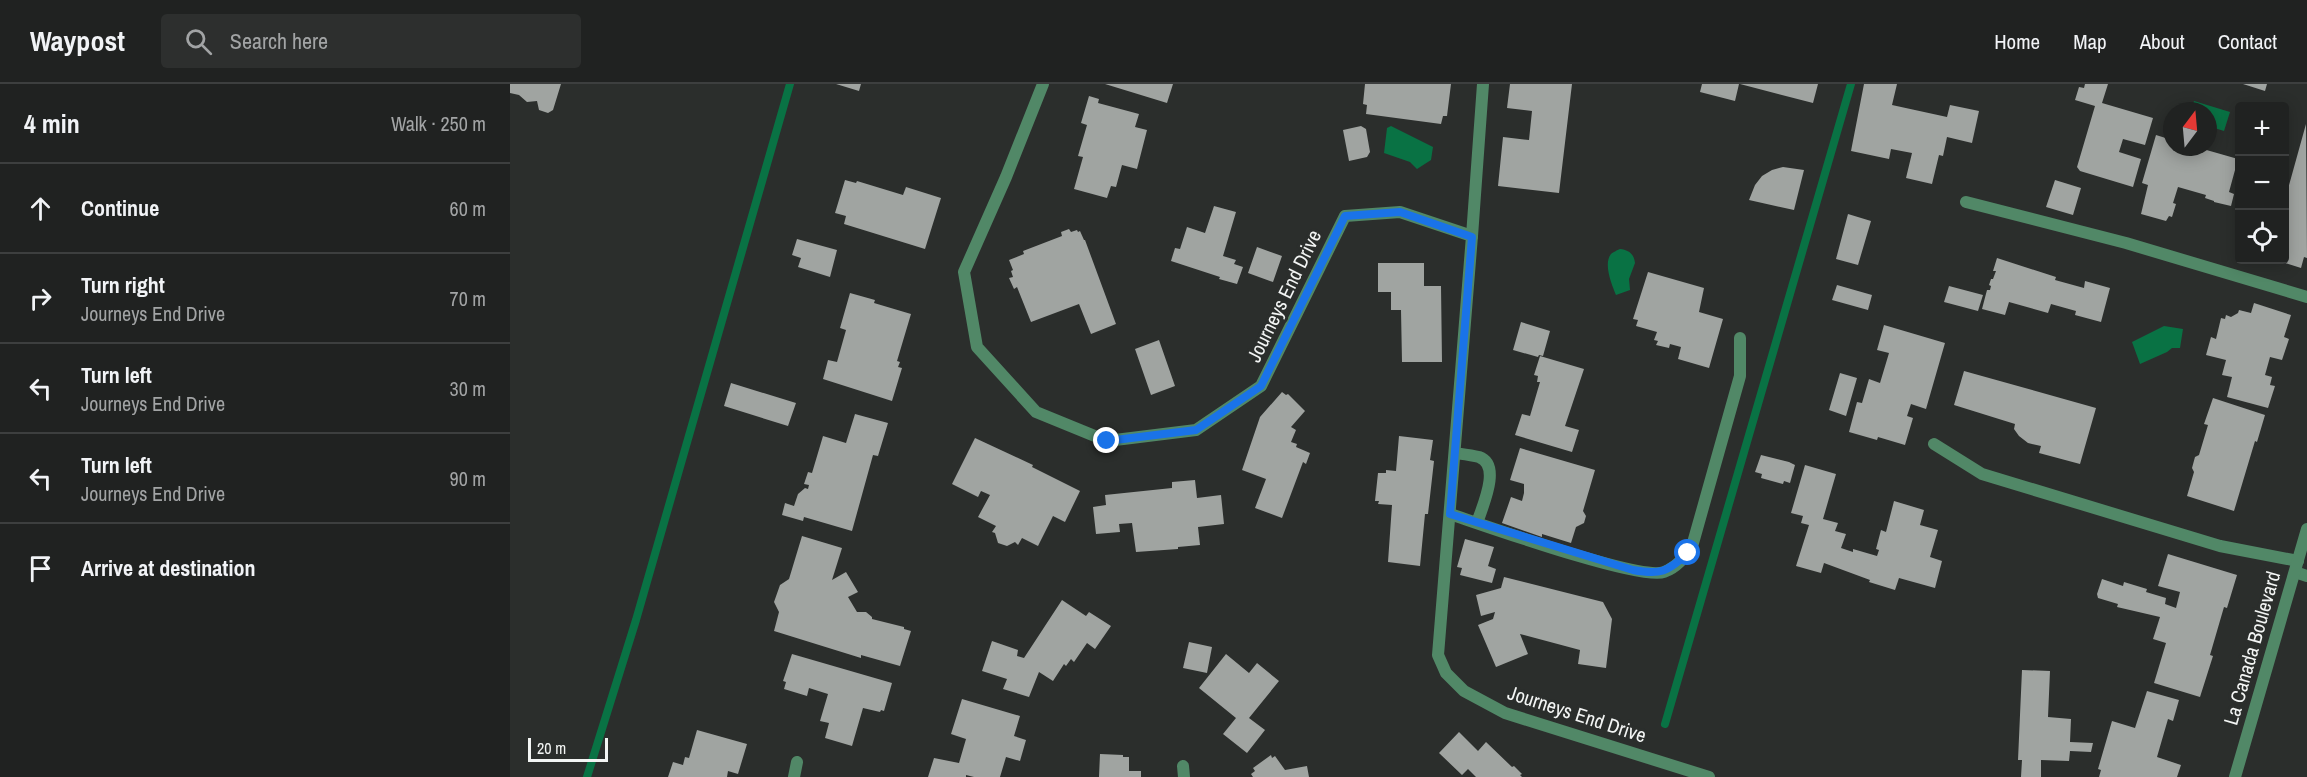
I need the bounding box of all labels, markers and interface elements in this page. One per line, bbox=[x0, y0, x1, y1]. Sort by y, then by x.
search box bbox=[161, 14, 581, 68]
text: Waypost bbox=[30, 22, 125, 60]
icon: search bbox=[182, 25, 215, 58]
text: Search here bbox=[230, 26, 328, 56]
text: Home bbox=[1994, 27, 2040, 56]
text: Map bbox=[2073, 27, 2107, 56]
text: About bbox=[2140, 27, 2185, 56]
text: Contact bbox=[2218, 27, 2277, 56]
north arrow bbox=[2163, 102, 2217, 156]
map controls bbox=[2235, 102, 2289, 264]
button: + bbox=[2235, 102, 2289, 156]
text: 4 min bbox=[24, 106, 80, 141]
text: Walk · 250 m bbox=[391, 110, 486, 137]
button: − bbox=[2235, 156, 2289, 210]
icon: ahead bbox=[24, 192, 57, 225]
text: Continue bbox=[81, 193, 159, 223]
text: 60 m bbox=[450, 195, 486, 222]
button: locate bbox=[2235, 210, 2289, 264]
street label: Journeys End Drive bbox=[1240, 225, 1327, 366]
text: Turn right bbox=[81, 270, 165, 300]
icon: right bbox=[24, 282, 57, 315]
text: 70 m bbox=[450, 285, 486, 312]
text: Journeys End Drive bbox=[81, 300, 225, 327]
text: Turn left bbox=[81, 360, 152, 390]
icon: left bbox=[24, 372, 57, 405]
text: 30 m bbox=[450, 375, 486, 402]
text: Journeys End Drive bbox=[81, 390, 225, 417]
route end bbox=[1093, 427, 1119, 453]
text: Turn left bbox=[81, 450, 152, 480]
icon: left bbox=[24, 462, 57, 495]
text: 90 m bbox=[450, 465, 486, 492]
text: Journeys End Drive bbox=[81, 480, 225, 507]
route start bbox=[1674, 539, 1700, 565]
icon: arrive bbox=[24, 552, 57, 585]
text: Arrive at destination bbox=[81, 553, 255, 583]
street label: La Canada Boulevard bbox=[2217, 568, 2286, 728]
street label: Journeys End Drive bbox=[1504, 678, 1650, 749]
scale bar bbox=[528, 735, 608, 762]
text: 20 m bbox=[537, 737, 566, 759]

